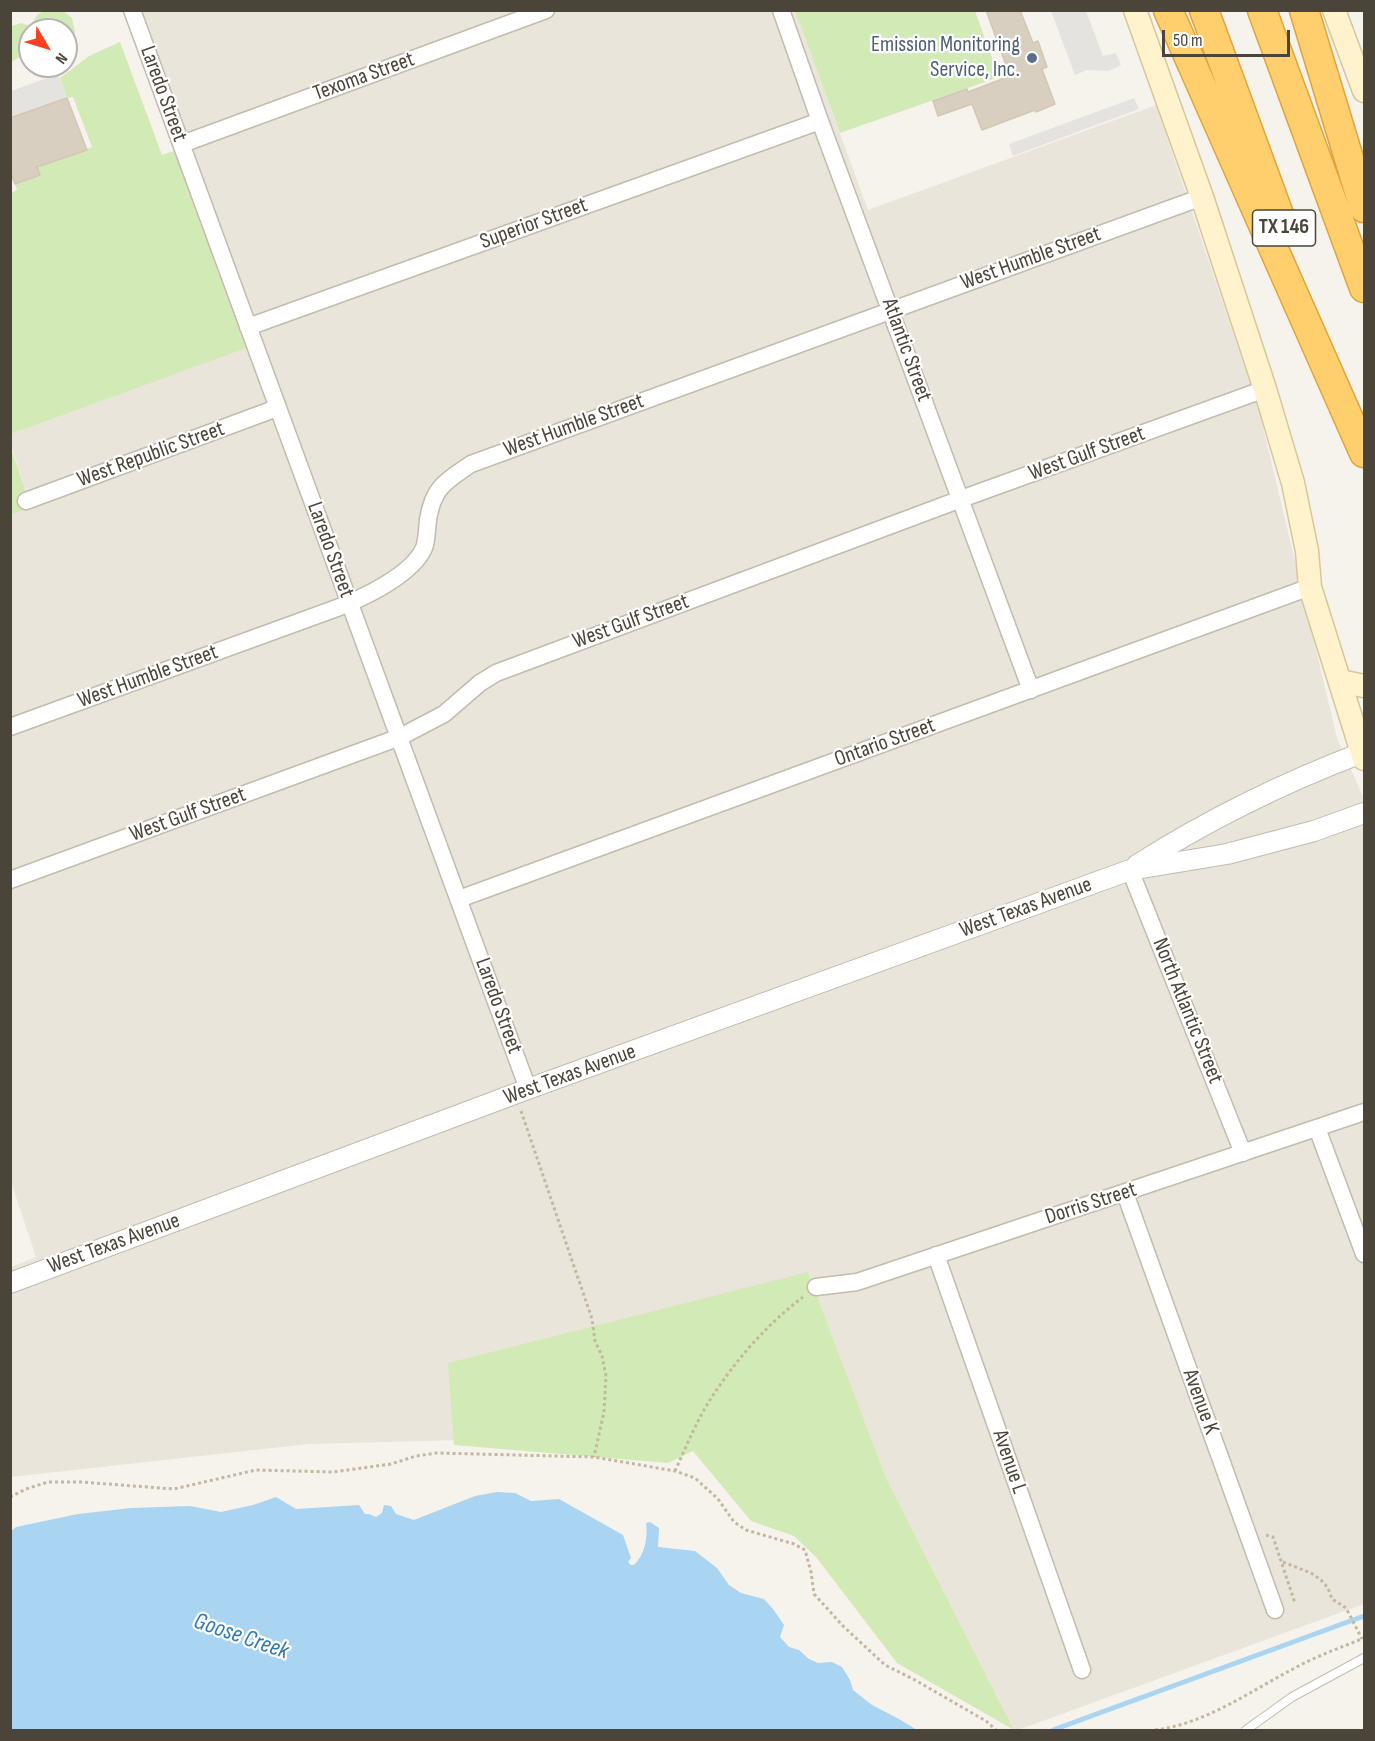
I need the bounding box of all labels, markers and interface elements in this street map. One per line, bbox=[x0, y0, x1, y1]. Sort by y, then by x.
north arrow bbox=[18, 18, 78, 78]
scale bar bbox=[1165, 18, 1292, 56]
text: 50 m bbox=[1173, 30, 1203, 51]
place label: Emission Monitoring Service, Inc. bbox=[871, 32, 1020, 84]
street label: Laredo Street bbox=[134, 43, 192, 145]
street label: Texoma Street bbox=[310, 47, 418, 107]
text: N bbox=[51, 49, 71, 67]
marker: Emission Monitoring Service, Inc. bbox=[1025, 51, 1039, 65]
street label: Superior Street bbox=[477, 192, 591, 256]
road number: TX 146 bbox=[1252, 210, 1316, 246]
street label: West Humble Street bbox=[957, 221, 1105, 297]
street label: Atlantic Street bbox=[875, 295, 937, 405]
street label: West Humble Street bbox=[500, 388, 648, 464]
street label: West Republic Street bbox=[74, 416, 228, 494]
street label: West Gulf Street bbox=[1025, 421, 1149, 487]
street label: Laredo Street bbox=[301, 499, 359, 601]
street label: West Gulf Street bbox=[569, 589, 693, 655]
street label: West Humble Street bbox=[74, 639, 222, 715]
street label: Ontario Street bbox=[831, 713, 939, 773]
street label: West Gulf Street bbox=[126, 782, 250, 848]
street label: West Texas Avenue bbox=[956, 872, 1096, 944]
street label: North Atlantic Street bbox=[1146, 934, 1228, 1088]
street label: Laredo Street bbox=[469, 955, 527, 1057]
street label: West Texas Avenue bbox=[500, 1039, 640, 1111]
street label: Dorris Street bbox=[1042, 1177, 1140, 1231]
street label: West Texas Avenue bbox=[44, 1208, 184, 1280]
street label: Avenue K bbox=[1176, 1366, 1224, 1438]
street label: Avenue L bbox=[986, 1427, 1032, 1497]
water label: Goose Creek bbox=[190, 1607, 292, 1667]

